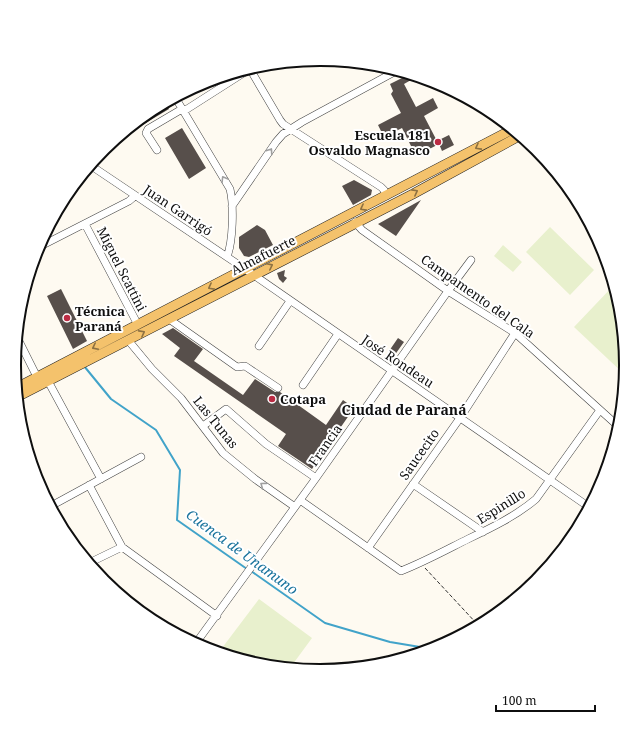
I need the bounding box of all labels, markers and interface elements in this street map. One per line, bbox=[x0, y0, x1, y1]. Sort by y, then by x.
place label: Escuela 181 Osvaldo Magnasco bbox=[308, 126, 430, 159]
marker: Escuela 181 Osvaldo Magnasco bbox=[433, 137, 443, 147]
one-way arrow bbox=[475, 142, 483, 150]
one-way arrow bbox=[265, 148, 273, 155]
one-way arrow bbox=[221, 176, 228, 183]
street label: Juan Garrigó bbox=[139, 180, 216, 240]
one-way arrow bbox=[411, 189, 418, 197]
one-way arrow bbox=[360, 203, 368, 211]
street label: Miguel Scattini bbox=[93, 224, 151, 314]
street label: Almafuerte bbox=[228, 231, 299, 279]
street label: Campamento del Cala bbox=[418, 250, 538, 342]
one-way arrow bbox=[266, 264, 273, 271]
one-way arrow bbox=[207, 282, 215, 290]
place label: Técnica Paraná bbox=[75, 302, 125, 335]
marker: Técnica Paraná bbox=[62, 313, 72, 323]
one-way arrow bbox=[138, 330, 145, 338]
street label: José Rondeau bbox=[358, 330, 438, 392]
one-way arrow bbox=[92, 342, 99, 350]
place label: Cotapa bbox=[280, 390, 326, 408]
street label: Las Tunas bbox=[189, 392, 243, 452]
marker: Cotapa bbox=[267, 394, 277, 404]
district label: Ciudad de Paraná bbox=[341, 400, 467, 419]
street label: Francia bbox=[304, 421, 346, 469]
street label: Saucecito bbox=[395, 425, 443, 483]
one-way arrow bbox=[260, 482, 267, 490]
street label: Espinillo bbox=[473, 484, 529, 528]
water label: Cuenca de Unamuno bbox=[183, 505, 302, 599]
scale bar bbox=[496, 687, 595, 713]
text: 100 m bbox=[502, 692, 537, 709]

